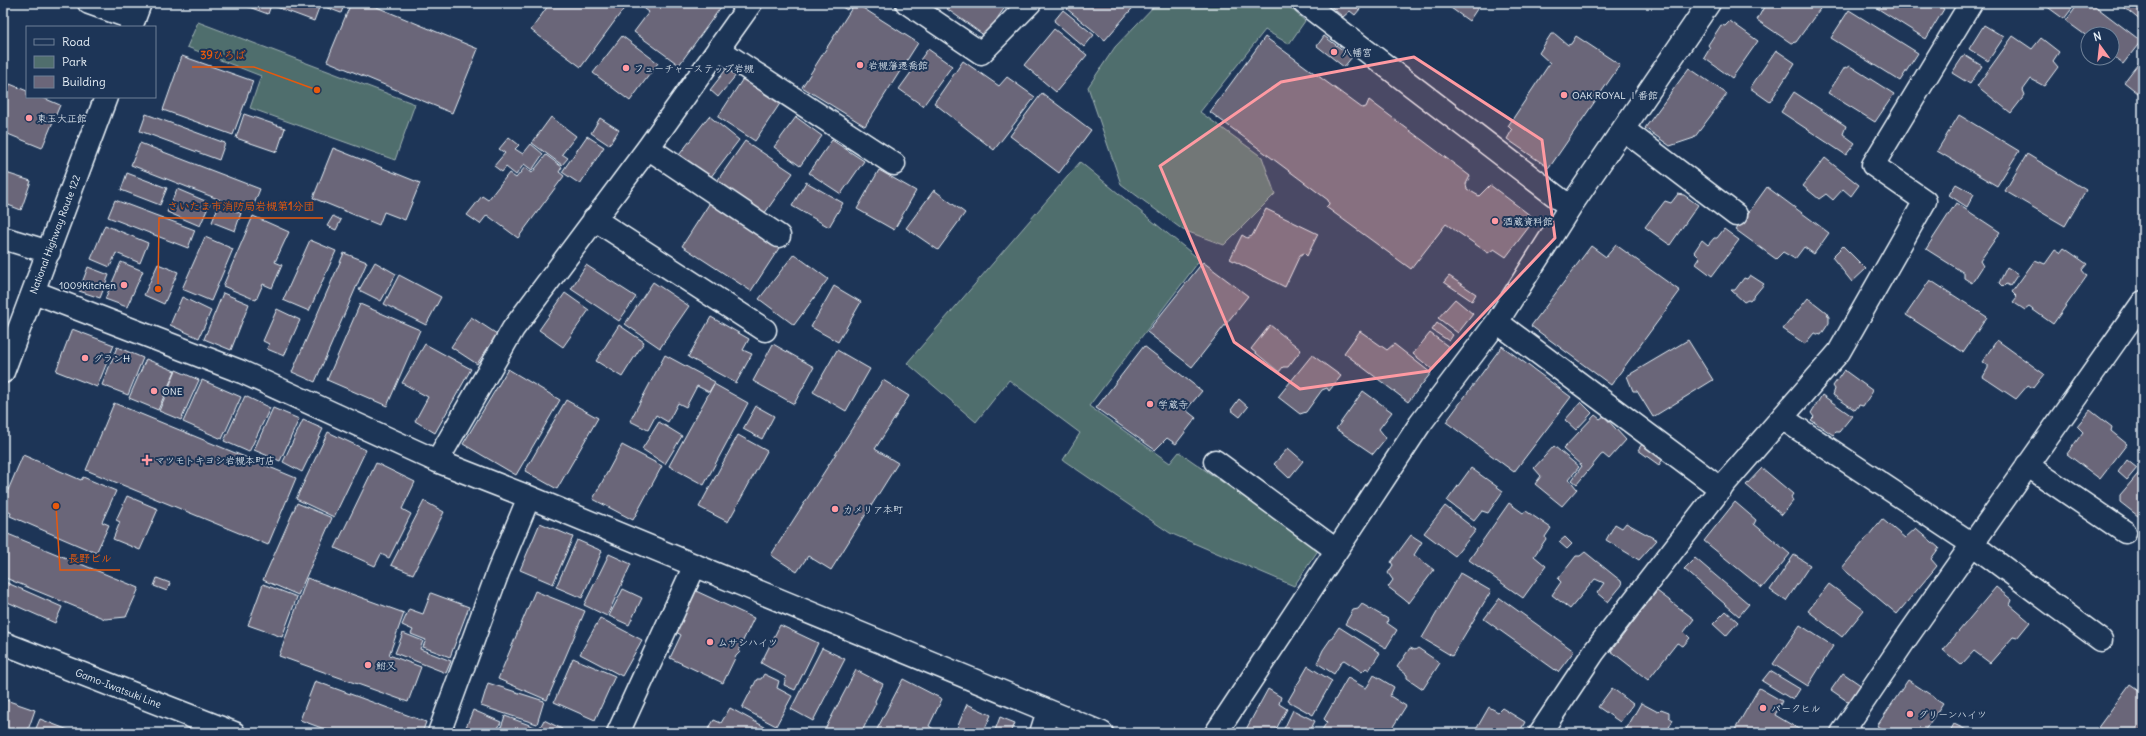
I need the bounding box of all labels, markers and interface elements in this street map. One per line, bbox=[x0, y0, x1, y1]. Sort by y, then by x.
legend bbox=[26, 26, 156, 98]
north arrow bbox=[2080, 26, 2120, 66]
text: N bbox=[2092, 29, 2103, 44]
text: Road bbox=[62, 34, 90, 49]
callout: 39ひろば bbox=[192, 44, 254, 67]
place label: 八幡宮 bbox=[1342, 46, 1372, 59]
marker: 八幡宮 bbox=[1329, 47, 1339, 57]
text: 39ひろば bbox=[200, 48, 246, 62]
text: Park bbox=[62, 54, 87, 69]
place label: 岩槻藩遷喬館 bbox=[868, 59, 928, 72]
marker: 岩槻藩遷喬館 bbox=[855, 60, 865, 70]
place label: フューチャーステップ岩槻 bbox=[634, 62, 754, 75]
marker: フューチャーステップ岩槻 bbox=[621, 63, 631, 73]
text: Building bbox=[62, 74, 106, 89]
place label: OAK ROYAL Ⅰ番館 bbox=[1572, 89, 1658, 102]
marker: OAK ROYAL Ⅰ番館 bbox=[1559, 90, 1569, 100]
place label: 東玉大正館 bbox=[37, 112, 87, 125]
marker: 東玉大正館 bbox=[24, 113, 34, 123]
street label: National Highway Route 122 bbox=[26, 173, 83, 296]
callout: さいたま市消防局岩槻第1分団 bbox=[159, 195, 323, 218]
text: さいたま市消防局岩槻第1分団 bbox=[167, 199, 315, 213]
place label: 酒蔵資料館 bbox=[1503, 215, 1553, 228]
marker: 酒蔵資料館 bbox=[1490, 216, 1500, 226]
place label: 1009Kitchen bbox=[59, 279, 116, 292]
marker: 1009Kitchen bbox=[119, 280, 129, 290]
place label: グランH bbox=[93, 352, 130, 365]
marker: グランH bbox=[80, 353, 90, 363]
place label: ONE bbox=[162, 385, 183, 398]
marker: ONE bbox=[149, 386, 159, 396]
place label: 学蔵寺 bbox=[1158, 398, 1188, 411]
marker: 学蔵寺 bbox=[1145, 399, 1155, 409]
place label: マツモトキヨシ岩槻本町店 bbox=[155, 454, 275, 467]
marker: マツモトキヨシ岩槻本町店 bbox=[142, 455, 152, 465]
place label: カメリア本町 bbox=[843, 503, 903, 516]
marker: カメリア本町 bbox=[830, 504, 840, 514]
callout: 長野ビル bbox=[60, 547, 120, 570]
text: 長野ビル bbox=[68, 551, 112, 565]
place label: ムサシハイツ bbox=[718, 636, 778, 649]
marker: ムサシハイツ bbox=[705, 637, 715, 647]
place label: 鮒又 bbox=[376, 659, 396, 672]
marker: 鮒又 bbox=[363, 660, 373, 670]
street label: Gamo-Iwatsuki Line bbox=[74, 665, 163, 711]
place label: パークヒル bbox=[1771, 702, 1821, 715]
marker: パークヒル bbox=[1758, 703, 1768, 713]
place label: グリーンハイツ bbox=[1918, 708, 1987, 721]
marker: グリーンハイツ bbox=[1905, 709, 1915, 719]

